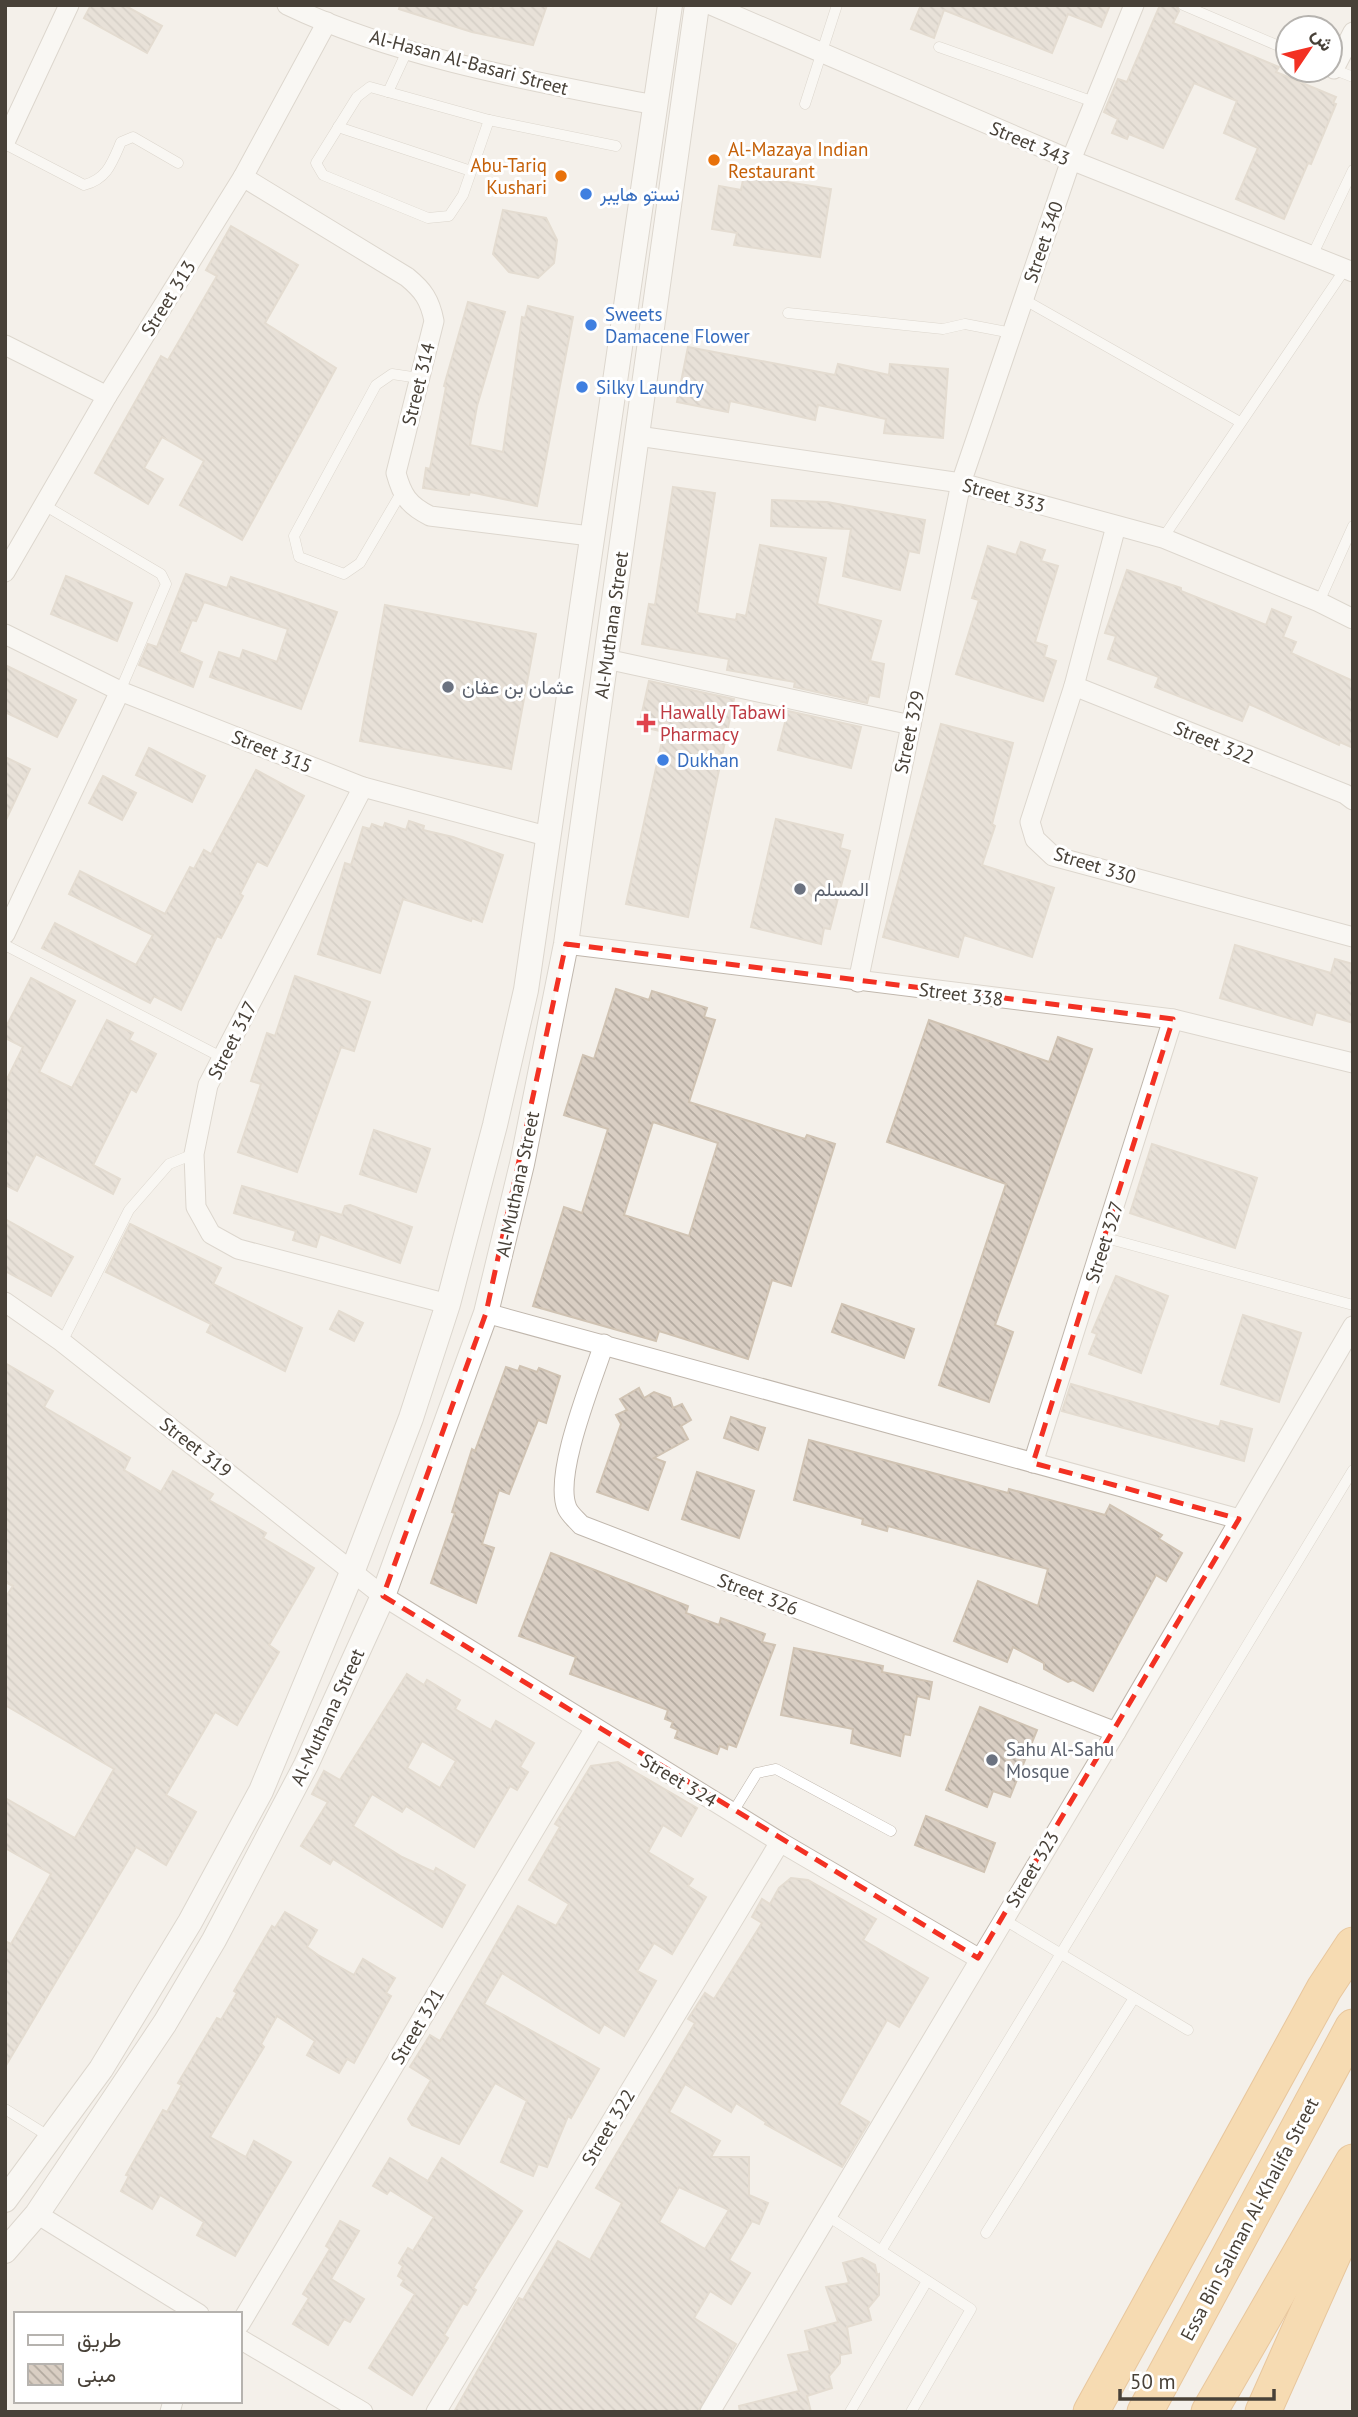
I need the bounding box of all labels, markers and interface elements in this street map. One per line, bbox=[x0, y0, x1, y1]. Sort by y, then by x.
north arrow bbox=[1274, 14, 1344, 84]
text: ش bbox=[1307, 23, 1339, 56]
street label: Al-Hasan Al-Basari Street bbox=[367, 24, 571, 100]
street label: Street 343 bbox=[986, 115, 1074, 171]
place label: Al-Mazaya Indian Restaurant bbox=[728, 137, 868, 183]
marker: Al-Mazaya Indian Restaurant bbox=[706, 152, 722, 168]
place label: Abu-Tariq Kushari bbox=[470, 153, 547, 199]
marker: Abu-Tariq Kushari bbox=[553, 168, 569, 184]
place label: نستو هايبر bbox=[599, 182, 680, 206]
marker: نستو هايبر bbox=[578, 186, 594, 202]
street label: Street 340 bbox=[1018, 198, 1068, 286]
street label: Street 313 bbox=[135, 256, 201, 340]
place label: Sweets Damacene Flower bbox=[605, 302, 750, 348]
marker: Sweets Damacene Flower bbox=[583, 317, 599, 333]
street label: Street 314 bbox=[396, 340, 440, 428]
place label: Silky Laundry bbox=[596, 375, 704, 399]
marker: Silky Laundry bbox=[574, 379, 590, 395]
street label: Street 333 bbox=[960, 472, 1048, 518]
street label: Al-Muthana Street bbox=[589, 549, 633, 700]
place label: عثمان بن عفان bbox=[462, 675, 574, 699]
marker: عثمان بن عفان bbox=[440, 679, 456, 695]
street label: Street 329 bbox=[888, 688, 930, 776]
place label: Hawally Tabawi Pharmacy bbox=[660, 700, 786, 746]
marker: Hawally Tabawi Pharmacy bbox=[638, 715, 654, 731]
street label: Street 322 bbox=[1170, 715, 1258, 769]
street label: Street 315 bbox=[228, 724, 316, 778]
place label: Dukhan bbox=[677, 748, 739, 772]
marker: Dukhan bbox=[655, 752, 671, 768]
street label: Street 330 bbox=[1051, 841, 1139, 889]
place label: المسلم bbox=[814, 877, 869, 902]
marker: المسلم bbox=[792, 881, 808, 897]
street label: Street 338 bbox=[918, 977, 1004, 1011]
street label: Street 317 bbox=[202, 997, 262, 1083]
street label: Al-Muthana Street bbox=[490, 1108, 544, 1259]
street label: Street 327 bbox=[1080, 1198, 1128, 1286]
street label: Street 319 bbox=[155, 1411, 237, 1483]
street label: Street 326 bbox=[714, 1568, 802, 1620]
street label: Al-Muthana Street bbox=[285, 1644, 369, 1789]
place label: Sahu Al-Sahu Mosque bbox=[1006, 1737, 1114, 1783]
street label: Street 324 bbox=[637, 1748, 721, 1812]
marker: Sahu Al-Sahu Mosque bbox=[984, 1752, 1000, 1768]
street label: Street 323 bbox=[1000, 1827, 1064, 1911]
street label: Street 321 bbox=[385, 1984, 449, 2068]
street label: Street 322 bbox=[576, 2085, 640, 2169]
street label: Essa Bin Salman Al-Khalifa Street bbox=[1175, 2093, 1324, 2345]
legend bbox=[14, 2312, 242, 2403]
text: طريق bbox=[77, 2326, 122, 2353]
scale bar bbox=[1120, 2358, 1274, 2402]
text: مبنى bbox=[77, 2361, 116, 2388]
text: 50 m bbox=[1130, 2368, 1176, 2395]

